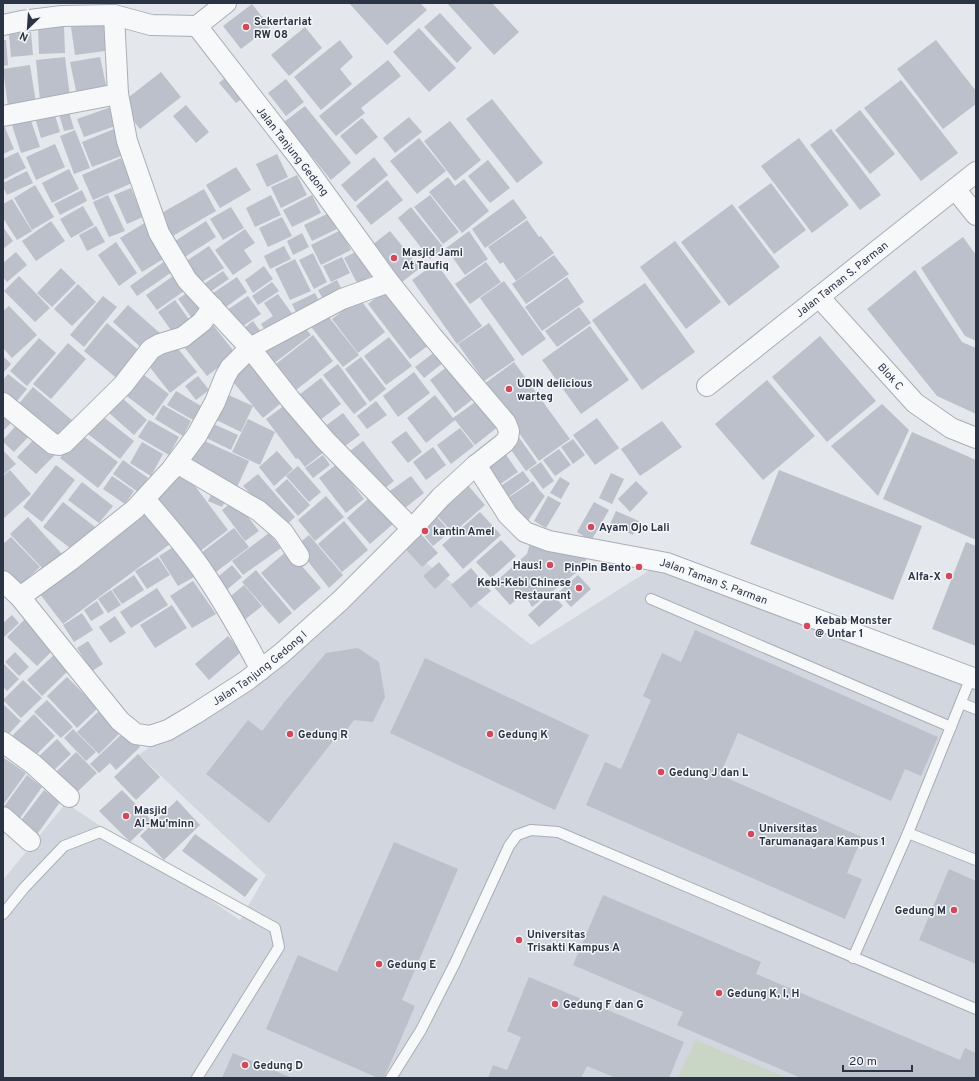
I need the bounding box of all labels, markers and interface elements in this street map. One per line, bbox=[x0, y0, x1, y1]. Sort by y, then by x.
north arrow bbox=[8, 8, 48, 48]
place label: Sekertariat RW 08 bbox=[254, 15, 312, 42]
marker: Sekertariat RW 08 bbox=[241, 22, 251, 32]
text: N bbox=[18, 28, 31, 44]
street label: Jalan Tanjung Gedong bbox=[253, 104, 332, 199]
street label: Jalan Taman S. Parman bbox=[793, 239, 891, 321]
place label: Masjid Jami At Taufiq bbox=[402, 246, 463, 273]
marker: Masjid Jami At Taufiq bbox=[389, 253, 399, 263]
street label: Blok C bbox=[874, 360, 906, 393]
place label: UDIN delicious warteg bbox=[517, 377, 593, 404]
marker: UDIN delicious warteg bbox=[504, 384, 514, 394]
place label: Ayam Ojo Lali bbox=[599, 521, 670, 535]
marker: Ayam Ojo Lali bbox=[586, 522, 596, 532]
place label: kantin Amel bbox=[433, 525, 494, 539]
marker: kantin Amel bbox=[420, 526, 430, 536]
street label: Jalan Taman S. Parman bbox=[658, 556, 770, 608]
place label: Haus! bbox=[513, 559, 542, 573]
marker: Haus! bbox=[545, 560, 555, 570]
place label: PinPin Bento bbox=[564, 561, 631, 575]
marker: PinPin Bento bbox=[634, 562, 644, 572]
place label: Alfa-X bbox=[908, 570, 942, 584]
marker: Alfa-X bbox=[944, 571, 954, 581]
place label: Kebi-Kebi Chinese Restaurant bbox=[477, 576, 571, 603]
marker: Kebi-Kebi Chinese Restaurant bbox=[574, 583, 584, 593]
place label: Kebab Monster @ Untar 1 bbox=[815, 614, 892, 641]
marker: Kebab Monster @ Untar 1 bbox=[802, 621, 812, 631]
street label: Jalan Tanjung Gedong I bbox=[210, 628, 310, 709]
place label: Gedung R bbox=[298, 728, 348, 742]
place label: Gedung K bbox=[498, 728, 548, 742]
marker: Gedung R bbox=[285, 729, 295, 739]
marker: Gedung K bbox=[485, 729, 495, 739]
place label: Gedung J dan L bbox=[669, 766, 749, 780]
marker: Gedung J dan L bbox=[656, 767, 666, 777]
place label: Masjid AI-Mu'minn bbox=[134, 804, 194, 831]
marker: Masjid AI-Mu'minn bbox=[121, 811, 131, 821]
place label: Universitas Tarumanagara Kampus 1 bbox=[759, 822, 885, 849]
marker: Universitas Tarumanagara Kampus 1 bbox=[746, 829, 756, 839]
place label: Gedung M bbox=[895, 904, 946, 918]
marker: Gedung M bbox=[949, 905, 959, 915]
place label: Universitas Trisakti Kampus A bbox=[527, 928, 620, 955]
marker: Universitas Trisakti Kampus A bbox=[514, 935, 524, 945]
place label: Gedung E bbox=[387, 958, 436, 972]
marker: Gedung E bbox=[374, 959, 384, 969]
place label: Gedung K, I, H bbox=[727, 987, 799, 1001]
marker: Gedung K, I, H bbox=[714, 988, 724, 998]
place label: Gedung F dan G bbox=[563, 998, 644, 1012]
marker: Gedung F dan G bbox=[550, 999, 560, 1009]
scale bar bbox=[843, 1047, 912, 1073]
text: 20 m bbox=[849, 1054, 877, 1070]
place label: Gedung D bbox=[253, 1059, 303, 1073]
marker: Gedung D bbox=[240, 1060, 250, 1070]

